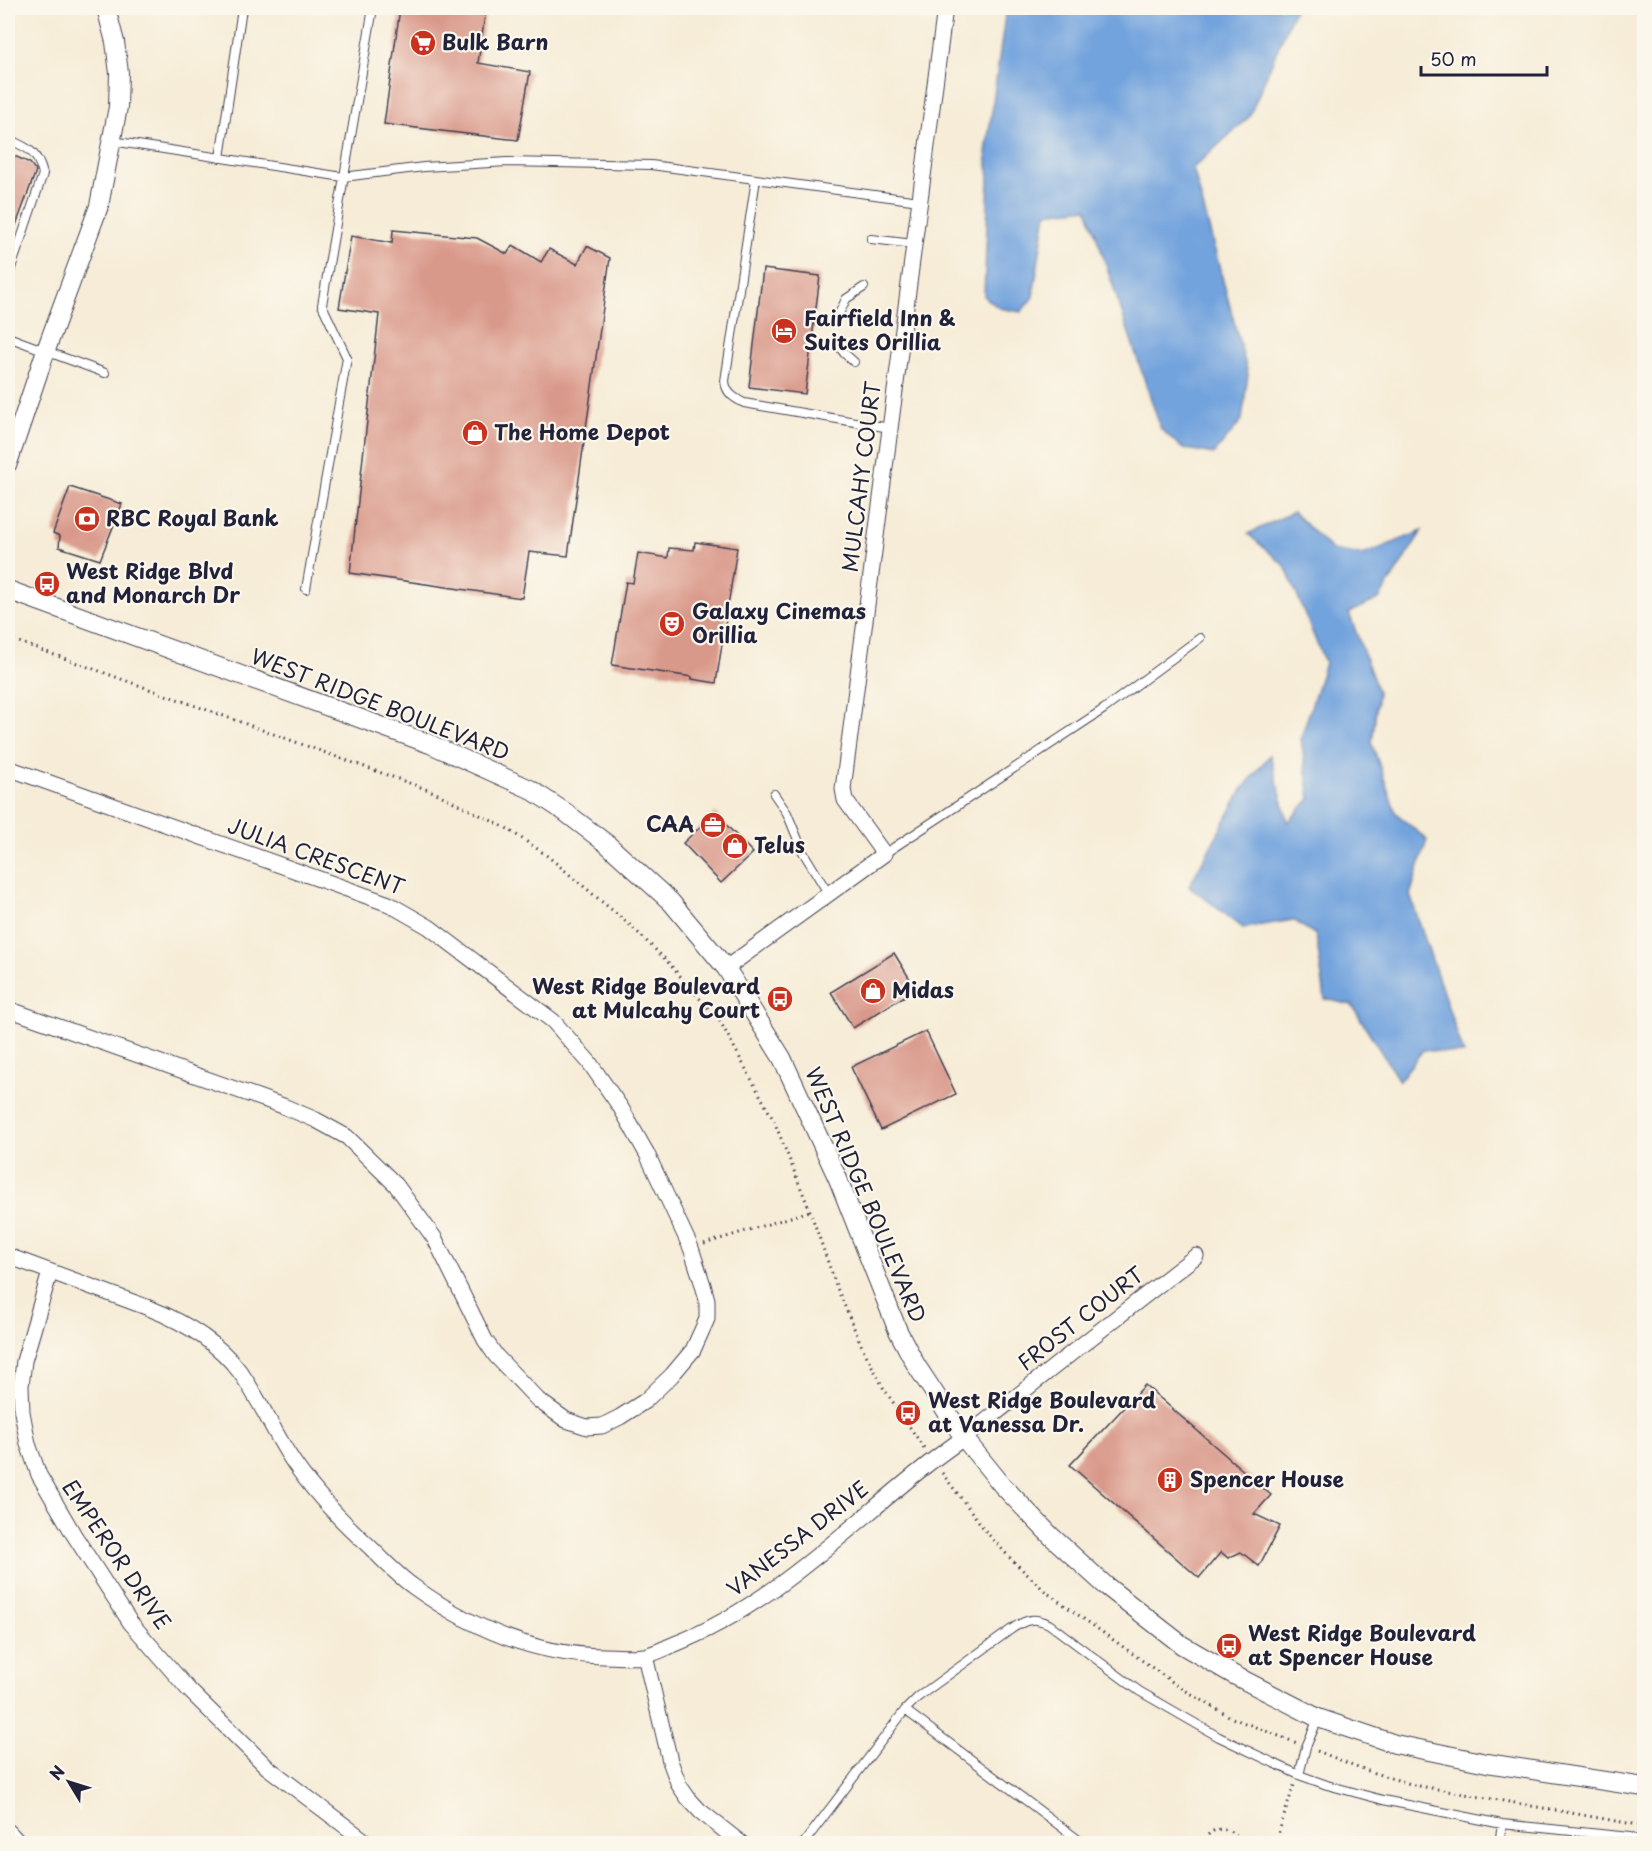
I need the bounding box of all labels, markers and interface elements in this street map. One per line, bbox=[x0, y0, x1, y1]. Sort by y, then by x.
place label: Bulk Barn bbox=[442, 25, 549, 57]
supermarket icon: Bulk Barn bbox=[408, 28, 438, 58]
scale bar bbox=[1421, 39, 1547, 77]
text: 50 m bbox=[1430, 45, 1477, 72]
place label: Fairfield Inn & Suites Orillia bbox=[804, 301, 956, 357]
hotel icon: Fairfield Inn & Suites Orillia bbox=[769, 316, 799, 346]
street label: MULCAHY COURT bbox=[832, 379, 888, 574]
place label: The Home Depot bbox=[494, 415, 670, 447]
shop icon: The Home Depot bbox=[460, 418, 490, 448]
place label: RBC Royal Bank bbox=[106, 501, 279, 533]
bank icon: RBC Royal Bank bbox=[72, 504, 102, 534]
place label: West Ridge Blvd and Monarch Dr bbox=[66, 554, 240, 610]
bus stop icon: West Ridge Blvd and Monarch Dr bbox=[32, 569, 62, 599]
place label: Galaxy Cinemas Orillia bbox=[692, 594, 866, 650]
theatre icon: Galaxy Cinemas Orillia bbox=[657, 609, 687, 639]
street label: WEST RIDGE BOULEVARD bbox=[247, 639, 515, 767]
place label: CAA bbox=[646, 807, 694, 839]
street label: JULIA CRESCENT bbox=[224, 808, 410, 902]
office icon: CAA bbox=[698, 810, 728, 840]
place label: Telus bbox=[754, 828, 805, 860]
shop icon: Telus bbox=[720, 831, 750, 861]
place label: West Ridge Boulevard at Mulcahy Court bbox=[532, 969, 760, 1025]
place label: Midas bbox=[892, 973, 954, 1005]
shop icon: Midas bbox=[858, 976, 888, 1006]
bus stop icon: West Ridge Boulevard at Mulcahy Court bbox=[765, 984, 795, 1014]
street label: WEST RIDGE BOULEVARD bbox=[798, 1061, 935, 1327]
street label: FROST COURT bbox=[1010, 1257, 1150, 1377]
place label: West Ridge Boulevard at Vanessa Dr. bbox=[928, 1383, 1156, 1439]
bus stop icon: West Ridge Boulevard at Vanessa Dr. bbox=[893, 1398, 923, 1428]
place label: Spencer House bbox=[1190, 1462, 1344, 1494]
building icon: Spencer House bbox=[1155, 1465, 1185, 1495]
street label: EMPEROR DRIVE bbox=[55, 1472, 180, 1635]
street label: VANESSA DRIVE bbox=[719, 1472, 874, 1603]
place label: West Ridge Boulevard at Spencer House bbox=[1248, 1616, 1476, 1672]
bus stop icon: West Ridge Boulevard at Spencer House bbox=[1214, 1631, 1244, 1661]
north arrow bbox=[39, 1752, 99, 1812]
text: N bbox=[43, 1760, 70, 1785]

